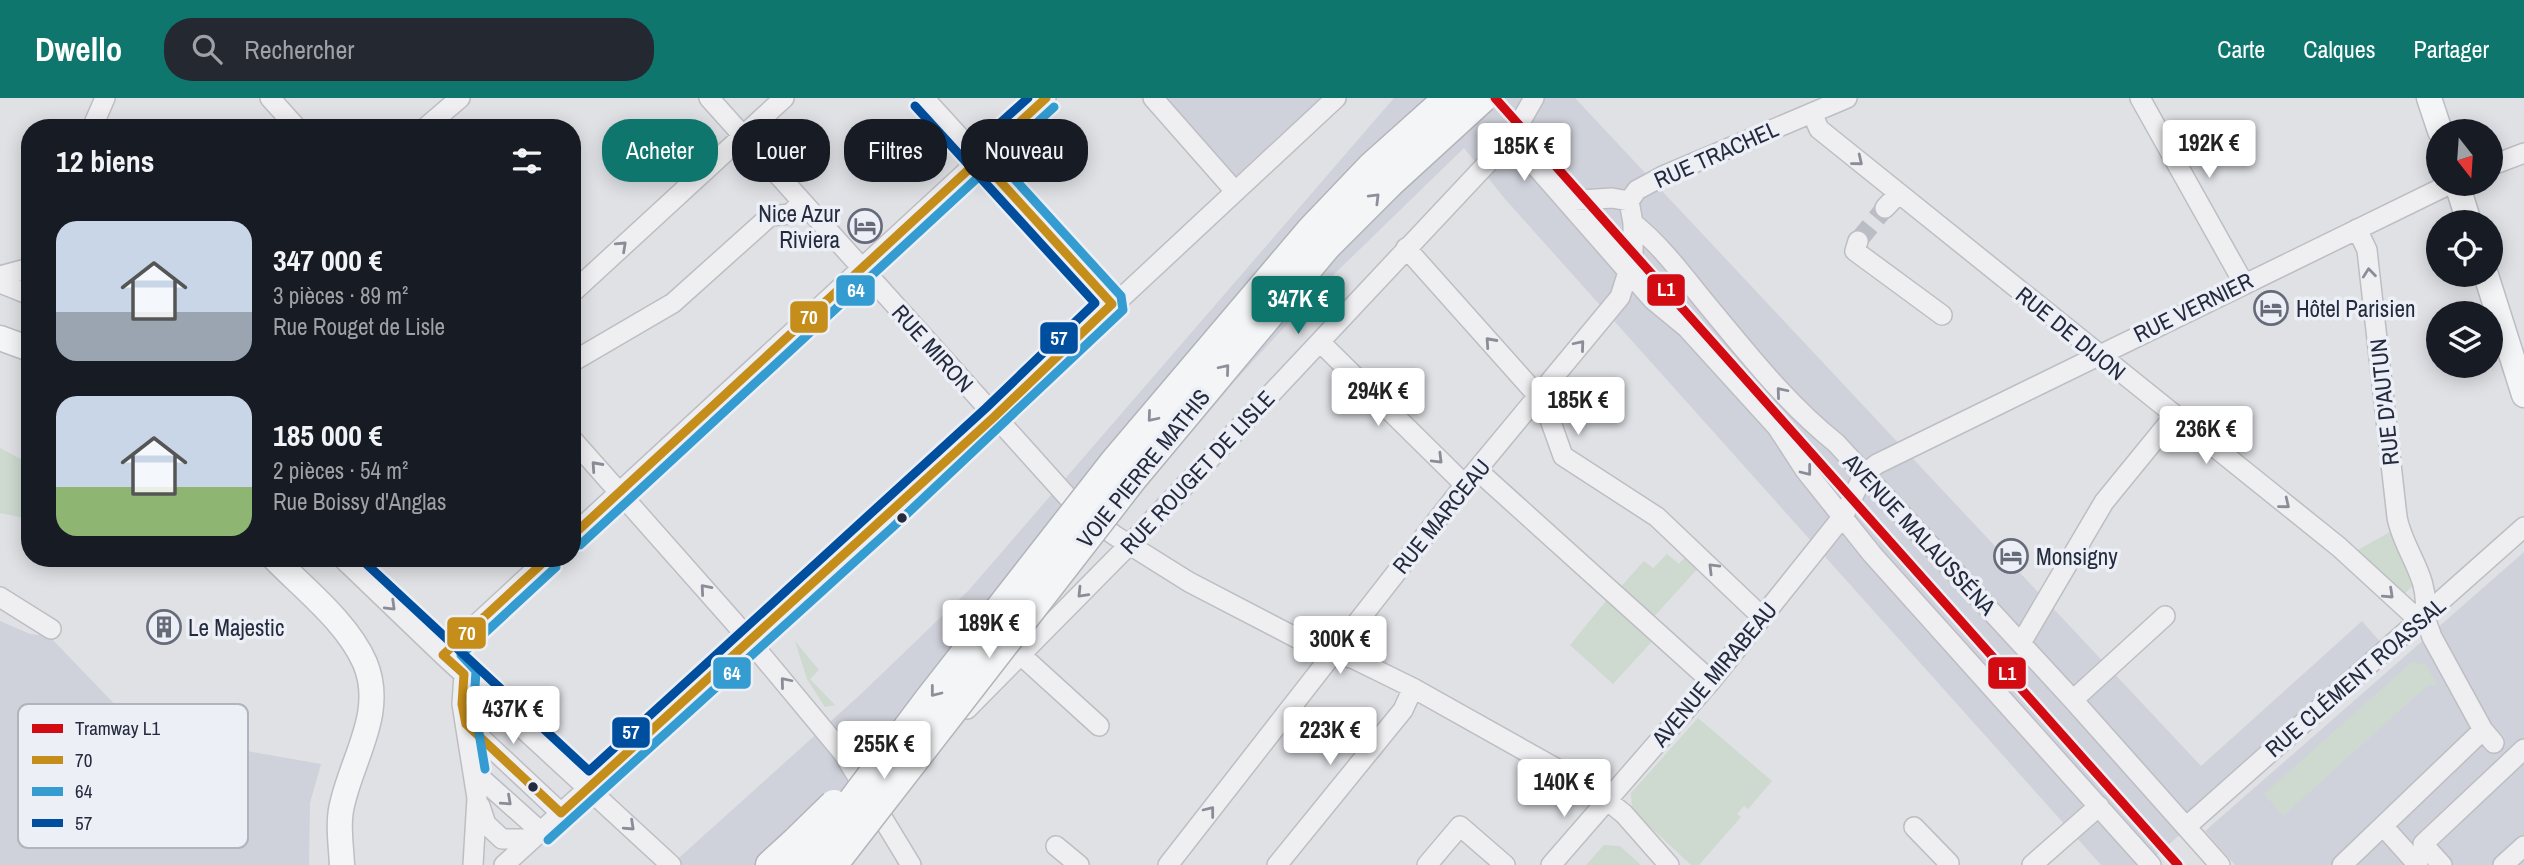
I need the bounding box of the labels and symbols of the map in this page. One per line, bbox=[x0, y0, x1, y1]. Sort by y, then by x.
street label: RUE TRACHEL bbox=[1649, 113, 1783, 195]
north arrow bbox=[2426, 119, 2502, 196]
pin: 192K € bbox=[2152, 120, 2266, 180]
pin: 185K € bbox=[1467, 123, 1581, 183]
one-way arrow bbox=[1850, 153, 1863, 165]
one-way arrow bbox=[1366, 194, 1379, 207]
place label: Nice Azur Riviera bbox=[758, 198, 841, 255]
hotel icon: Nice Azur Riviera bbox=[846, 207, 884, 245]
one-way arrow bbox=[614, 242, 627, 255]
street label: RUE VERNIER bbox=[2128, 265, 2258, 349]
one-way arrow bbox=[2362, 267, 2377, 278]
line badge: L1 bbox=[1646, 273, 1686, 307]
line badge: 64 bbox=[835, 274, 876, 307]
pin: 347K € bbox=[1241, 276, 1355, 336]
text: L1 bbox=[1657, 276, 1675, 302]
text: 64 bbox=[847, 277, 865, 303]
street label: RUE DE DIJON bbox=[2010, 279, 2132, 387]
hotel icon: Hôtel Parisien bbox=[2252, 289, 2290, 327]
place label: Hôtel Parisien bbox=[2296, 293, 2416, 324]
street label: RUE MIRON bbox=[885, 298, 981, 398]
line badge: 70 bbox=[789, 300, 829, 334]
text: 70 bbox=[800, 304, 818, 330]
line badge: 57 bbox=[1039, 321, 1079, 355]
text: 57 bbox=[1050, 325, 1068, 351]
one-way arrow bbox=[1485, 337, 1498, 350]
street label: RUE D'AUTUN bbox=[2362, 337, 2406, 467]
one-way arrow bbox=[1572, 341, 1584, 354]
one-way arrow bbox=[1216, 365, 1229, 377]
pin: 294K € bbox=[1321, 368, 1435, 428]
pin: 185K € bbox=[1521, 378, 1635, 437]
street label: VOIE PIERRE MATHIS bbox=[1069, 382, 1217, 554]
street label: RUE ROUGET DE LISLE bbox=[1113, 383, 1281, 561]
one-way arrow bbox=[1777, 388, 1789, 401]
pin: 236K € bbox=[2149, 406, 2263, 466]
one-way arrow bbox=[1148, 409, 1160, 422]
street label: AVENUE MALAUSSÉNA bbox=[1836, 446, 2003, 622]
one-way arrow bbox=[1430, 450, 1443, 463]
street label: RUE MARCEAU bbox=[1385, 452, 1497, 580]
one-way arrow bbox=[592, 461, 605, 474]
one-way arrow bbox=[1798, 463, 1811, 476]
one-way arrow bbox=[2277, 496, 2290, 508]
unlabelled marker bbox=[895, 511, 909, 525]
hotel icon: Monsigny bbox=[1992, 537, 2030, 575]
place label: Monsigny bbox=[2036, 541, 2118, 572]
one-way arrow bbox=[1708, 563, 1721, 576]
one-way arrow bbox=[701, 584, 713, 597]
one-way arrow bbox=[1078, 585, 1091, 598]
one-way arrow bbox=[2381, 585, 2394, 598]
street label: RUE CLÉMENT ROASSAL bbox=[2258, 590, 2452, 764]
street label: AVENUE MIRABEAU bbox=[1644, 595, 1784, 754]
one-way arrow bbox=[383, 597, 396, 610]
pin: 189K € bbox=[932, 601, 1046, 660]
building icon: Le Majestic bbox=[145, 608, 183, 646]
place label: Le Majestic bbox=[188, 612, 284, 643]
line badge: 70 bbox=[446, 616, 487, 650]
pin: 300K € bbox=[1283, 616, 1397, 676]
text: 70 bbox=[458, 620, 476, 646]
line badge: 64 bbox=[712, 656, 752, 690]
line badge: L1 bbox=[1987, 656, 2027, 690]
text: 64 bbox=[723, 660, 741, 686]
text: L1 bbox=[1998, 660, 2016, 686]
one-way arrow bbox=[780, 678, 793, 690]
one-way arrow bbox=[930, 684, 943, 696]
pin: 437K € bbox=[456, 686, 570, 746]
legend bbox=[18, 704, 248, 848]
pin: 223K € bbox=[1273, 708, 1387, 767]
text: Tramway L1 bbox=[75, 715, 160, 741]
line badge: 57 bbox=[611, 716, 651, 749]
text: 57 bbox=[622, 719, 640, 745]
pin: 255K € bbox=[827, 722, 941, 781]
text: 70 bbox=[75, 747, 92, 773]
pin: 140K € bbox=[1507, 760, 1621, 819]
text: 64 bbox=[75, 778, 93, 804]
unlabelled marker bbox=[526, 780, 540, 794]
one-way arrow bbox=[498, 793, 511, 806]
one-way arrow bbox=[1201, 806, 1214, 819]
text: 57 bbox=[75, 810, 93, 836]
one-way arrow bbox=[622, 818, 635, 831]

